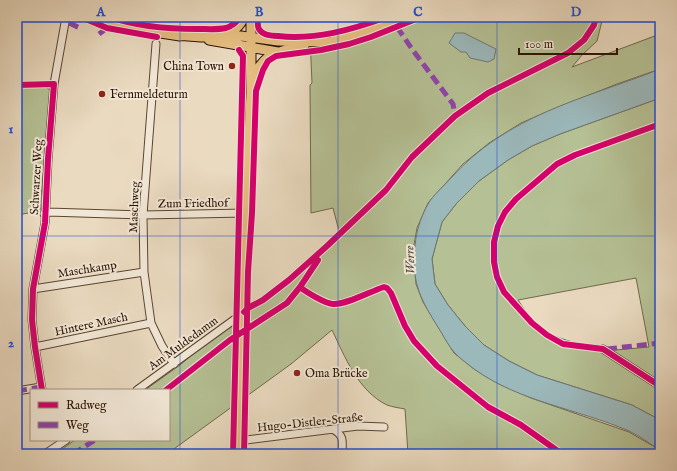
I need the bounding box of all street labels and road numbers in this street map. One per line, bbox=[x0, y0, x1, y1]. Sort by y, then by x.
street label: Schwarzer Weg bbox=[27, 138, 46, 215]
street label: Maschweg bbox=[126, 180, 143, 233]
street label: Zum Friedhof bbox=[158, 195, 231, 212]
street label: Maschkamp bbox=[56, 257, 118, 283]
street label: Hintere Masch bbox=[53, 309, 130, 340]
street label: Am Muldedamm bbox=[145, 313, 221, 374]
street label: Hugo-Distler-Straße bbox=[256, 409, 364, 436]

